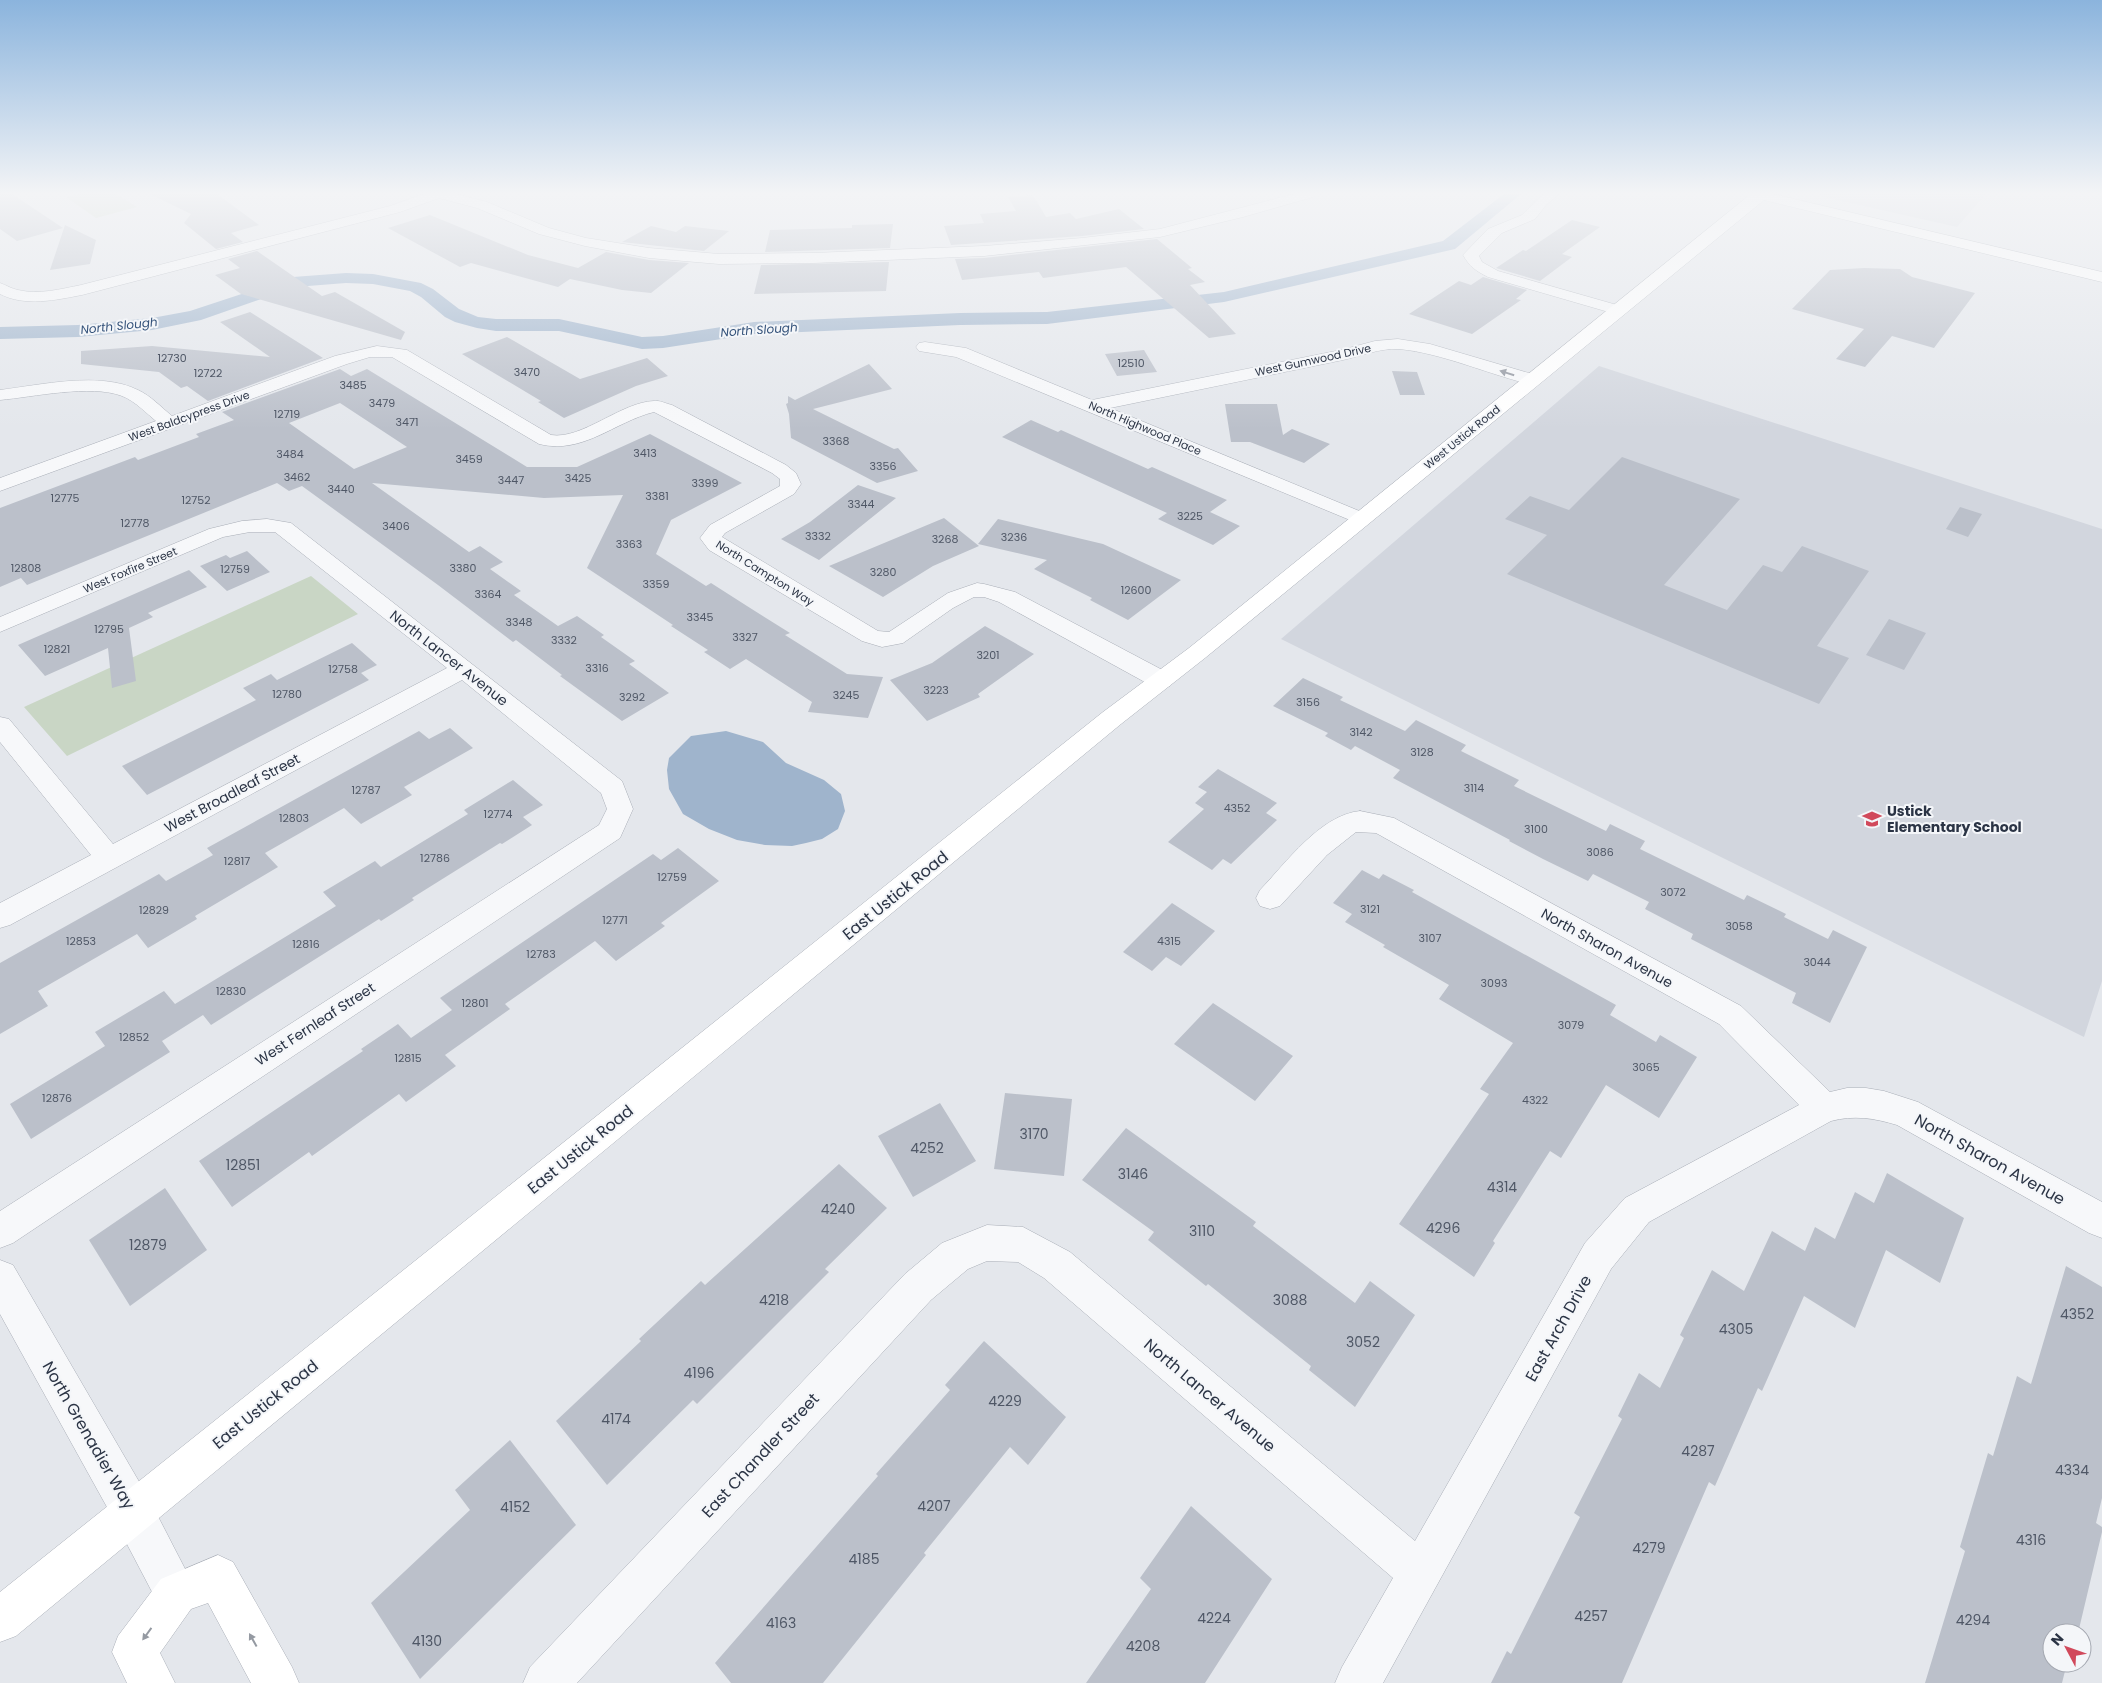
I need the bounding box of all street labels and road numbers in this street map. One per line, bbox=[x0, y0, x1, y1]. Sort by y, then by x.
street label: West Gumwood Drive bbox=[1254, 340, 1373, 380]
street label: West Baldcypress Drive bbox=[126, 387, 252, 445]
street label: North Highwood Place bbox=[1086, 397, 1204, 459]
street label: West Ustick Road bbox=[1420, 401, 1504, 473]
street label: North Campton Way bbox=[713, 536, 818, 610]
street label: West Foxfire Street bbox=[81, 543, 179, 597]
street label: North Lancer Avenue bbox=[386, 605, 513, 711]
street label: West Broadleaf Street bbox=[161, 749, 303, 837]
street label: East Ustick Road bbox=[837, 845, 953, 945]
street label: North Sharon Avenue bbox=[1537, 903, 1677, 993]
street label: West Fernleaf Street bbox=[251, 978, 379, 1070]
street label: East Ustick Road bbox=[522, 1099, 638, 1199]
street label: North Sharon Avenue bbox=[1910, 1108, 2069, 1211]
street label: East Arch Drive bbox=[1520, 1271, 1597, 1386]
street label: North Lancer Avenue bbox=[1139, 1333, 1281, 1458]
street label: East Ustick Road bbox=[207, 1354, 323, 1454]
street label: North Grenadier Way bbox=[37, 1357, 140, 1514]
street label: East Chandler Street bbox=[696, 1388, 824, 1523]

